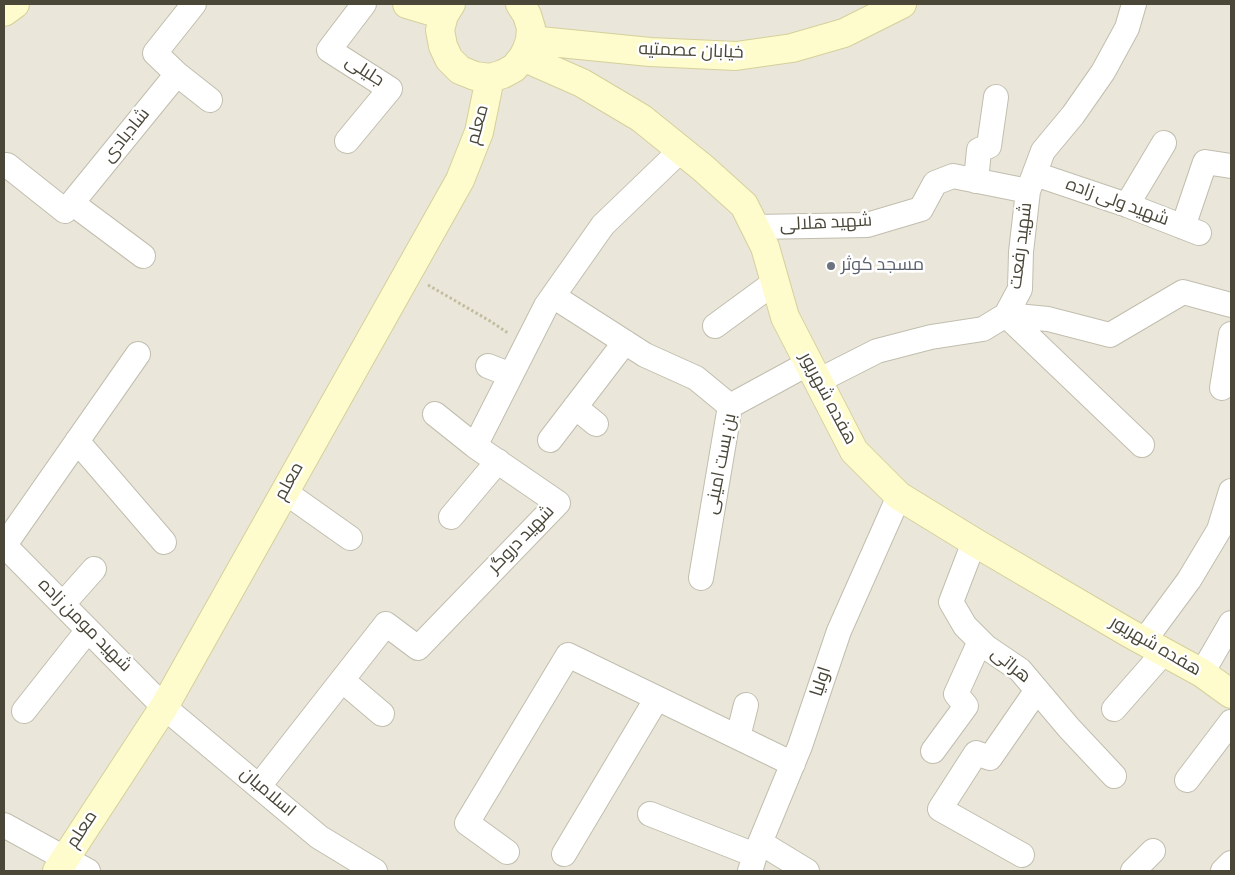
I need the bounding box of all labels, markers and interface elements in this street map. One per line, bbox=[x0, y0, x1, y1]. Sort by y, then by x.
street label: خیابان عصمتیه bbox=[638, 39, 744, 65]
street label: جلیلی bbox=[340, 51, 388, 93]
street label: معلم bbox=[463, 103, 495, 147]
street label: شادبادی bbox=[99, 104, 155, 168]
street label: شهید ولی زاده bbox=[1062, 174, 1172, 232]
street label: شهید رفعت bbox=[1006, 201, 1038, 291]
street label: شهید هلالی bbox=[779, 211, 873, 237]
place label: مسجد کوثر bbox=[841, 255, 924, 277]
marker: مسجد کوثر bbox=[825, 260, 837, 272]
street label: هفده شهریور bbox=[794, 349, 860, 449]
street label: بن بست امینی bbox=[702, 412, 742, 516]
street label: معلم bbox=[271, 459, 309, 505]
street label: شهید دروگر bbox=[484, 502, 560, 578]
street label: شهید مومن زاده bbox=[33, 575, 135, 677]
street label: هفده شهریور bbox=[1106, 612, 1204, 682]
street label: هراتی bbox=[986, 643, 1034, 689]
street label: اولیا bbox=[807, 664, 837, 700]
street label: اسلامیان bbox=[235, 764, 299, 822]
street label: معلم bbox=[63, 807, 103, 853]

